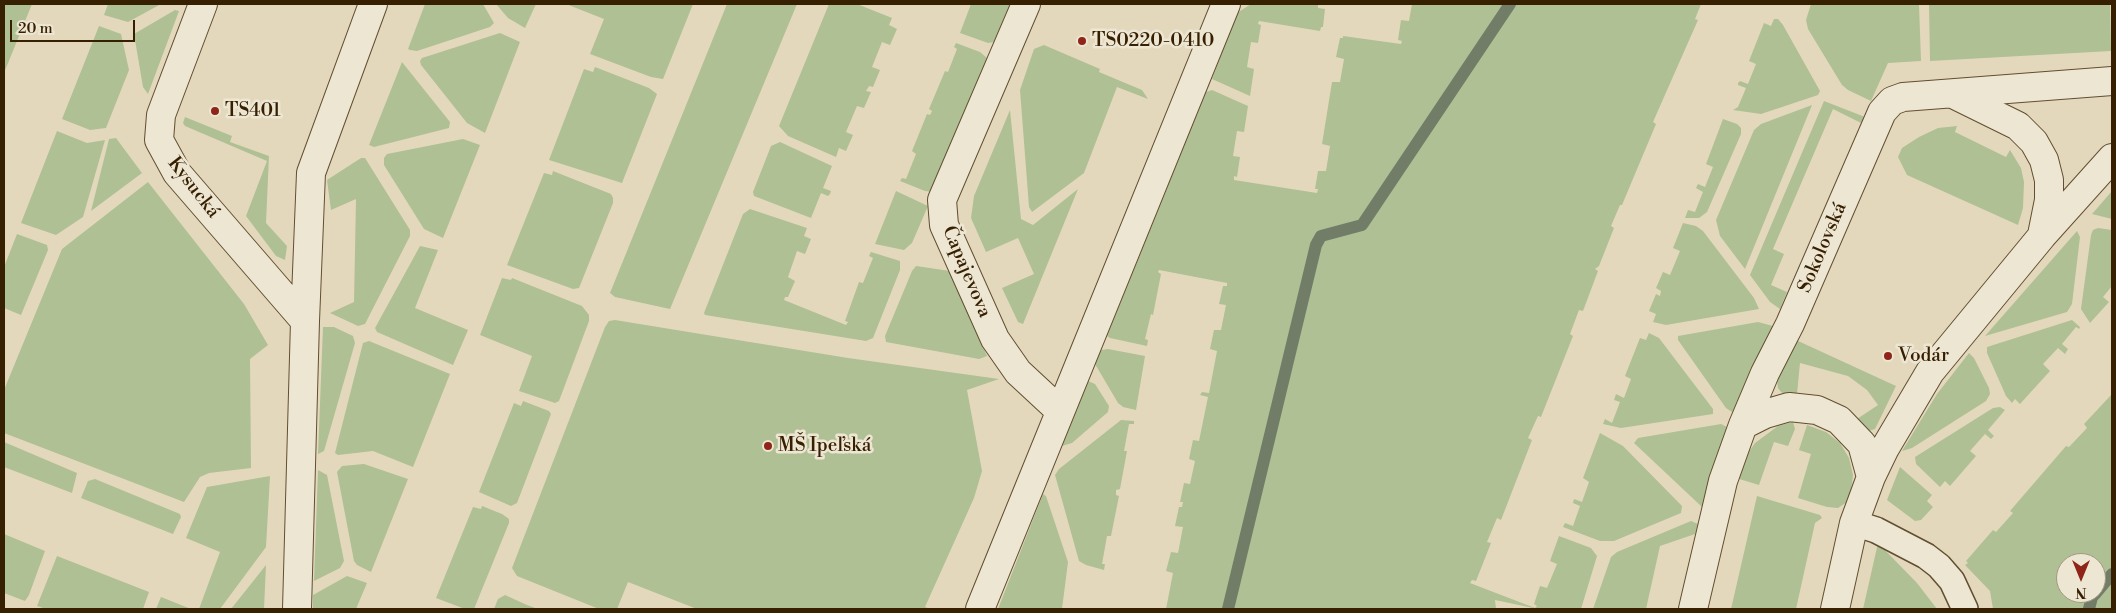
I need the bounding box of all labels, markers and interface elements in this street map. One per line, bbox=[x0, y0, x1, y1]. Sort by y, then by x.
scale bar bbox=[12, 10, 138, 42]
text: 20 m bbox=[18, 19, 53, 38]
place label: TS0220-0410 bbox=[1092, 30, 1214, 52]
marker: TS0220-0410 bbox=[1076, 35, 1088, 47]
place label: TS401 bbox=[225, 100, 281, 122]
marker: TS401 bbox=[209, 105, 221, 117]
street label: Kysucká bbox=[162, 153, 224, 223]
street label: Sokolovská bbox=[1794, 199, 1852, 297]
street label: Čapajevova bbox=[937, 223, 995, 321]
place label: Vodár bbox=[1898, 345, 1949, 367]
marker: Vodár bbox=[1882, 350, 1894, 362]
place label: MŠ Ipeľská bbox=[778, 435, 871, 457]
marker: MŠ Ipeľská bbox=[762, 440, 774, 452]
north arrow bbox=[2056, 553, 2106, 603]
text: N bbox=[2075, 583, 2087, 601]

